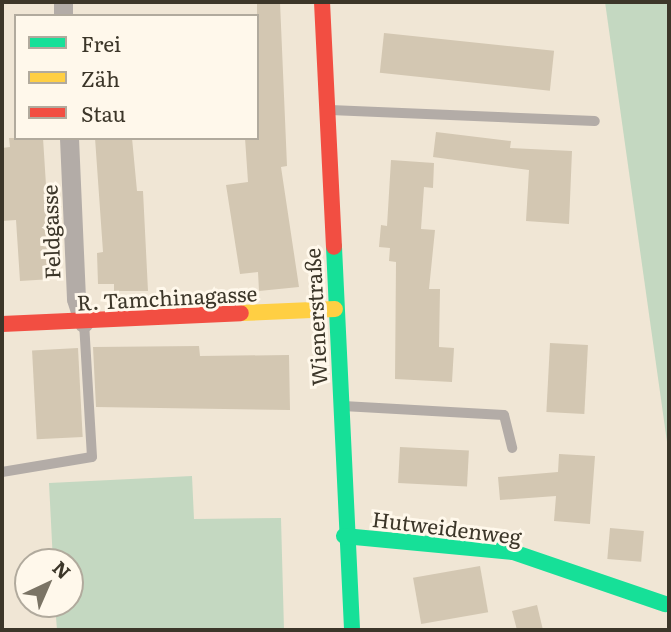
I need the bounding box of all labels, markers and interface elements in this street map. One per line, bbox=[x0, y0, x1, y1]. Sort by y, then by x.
legend bbox=[14, 14, 259, 140]
text: Frei bbox=[81, 27, 121, 58]
text: Zäh bbox=[81, 62, 120, 93]
text: Stau bbox=[81, 97, 126, 128]
street label: Feldgasse bbox=[36, 184, 64, 280]
street label: Wienerstraße bbox=[299, 247, 331, 387]
street label: R. Tamchinagasse bbox=[76, 280, 258, 314]
street label: Hutweidenweg bbox=[371, 505, 523, 549]
north arrow bbox=[14, 548, 84, 618]
text: N bbox=[47, 554, 78, 585]

